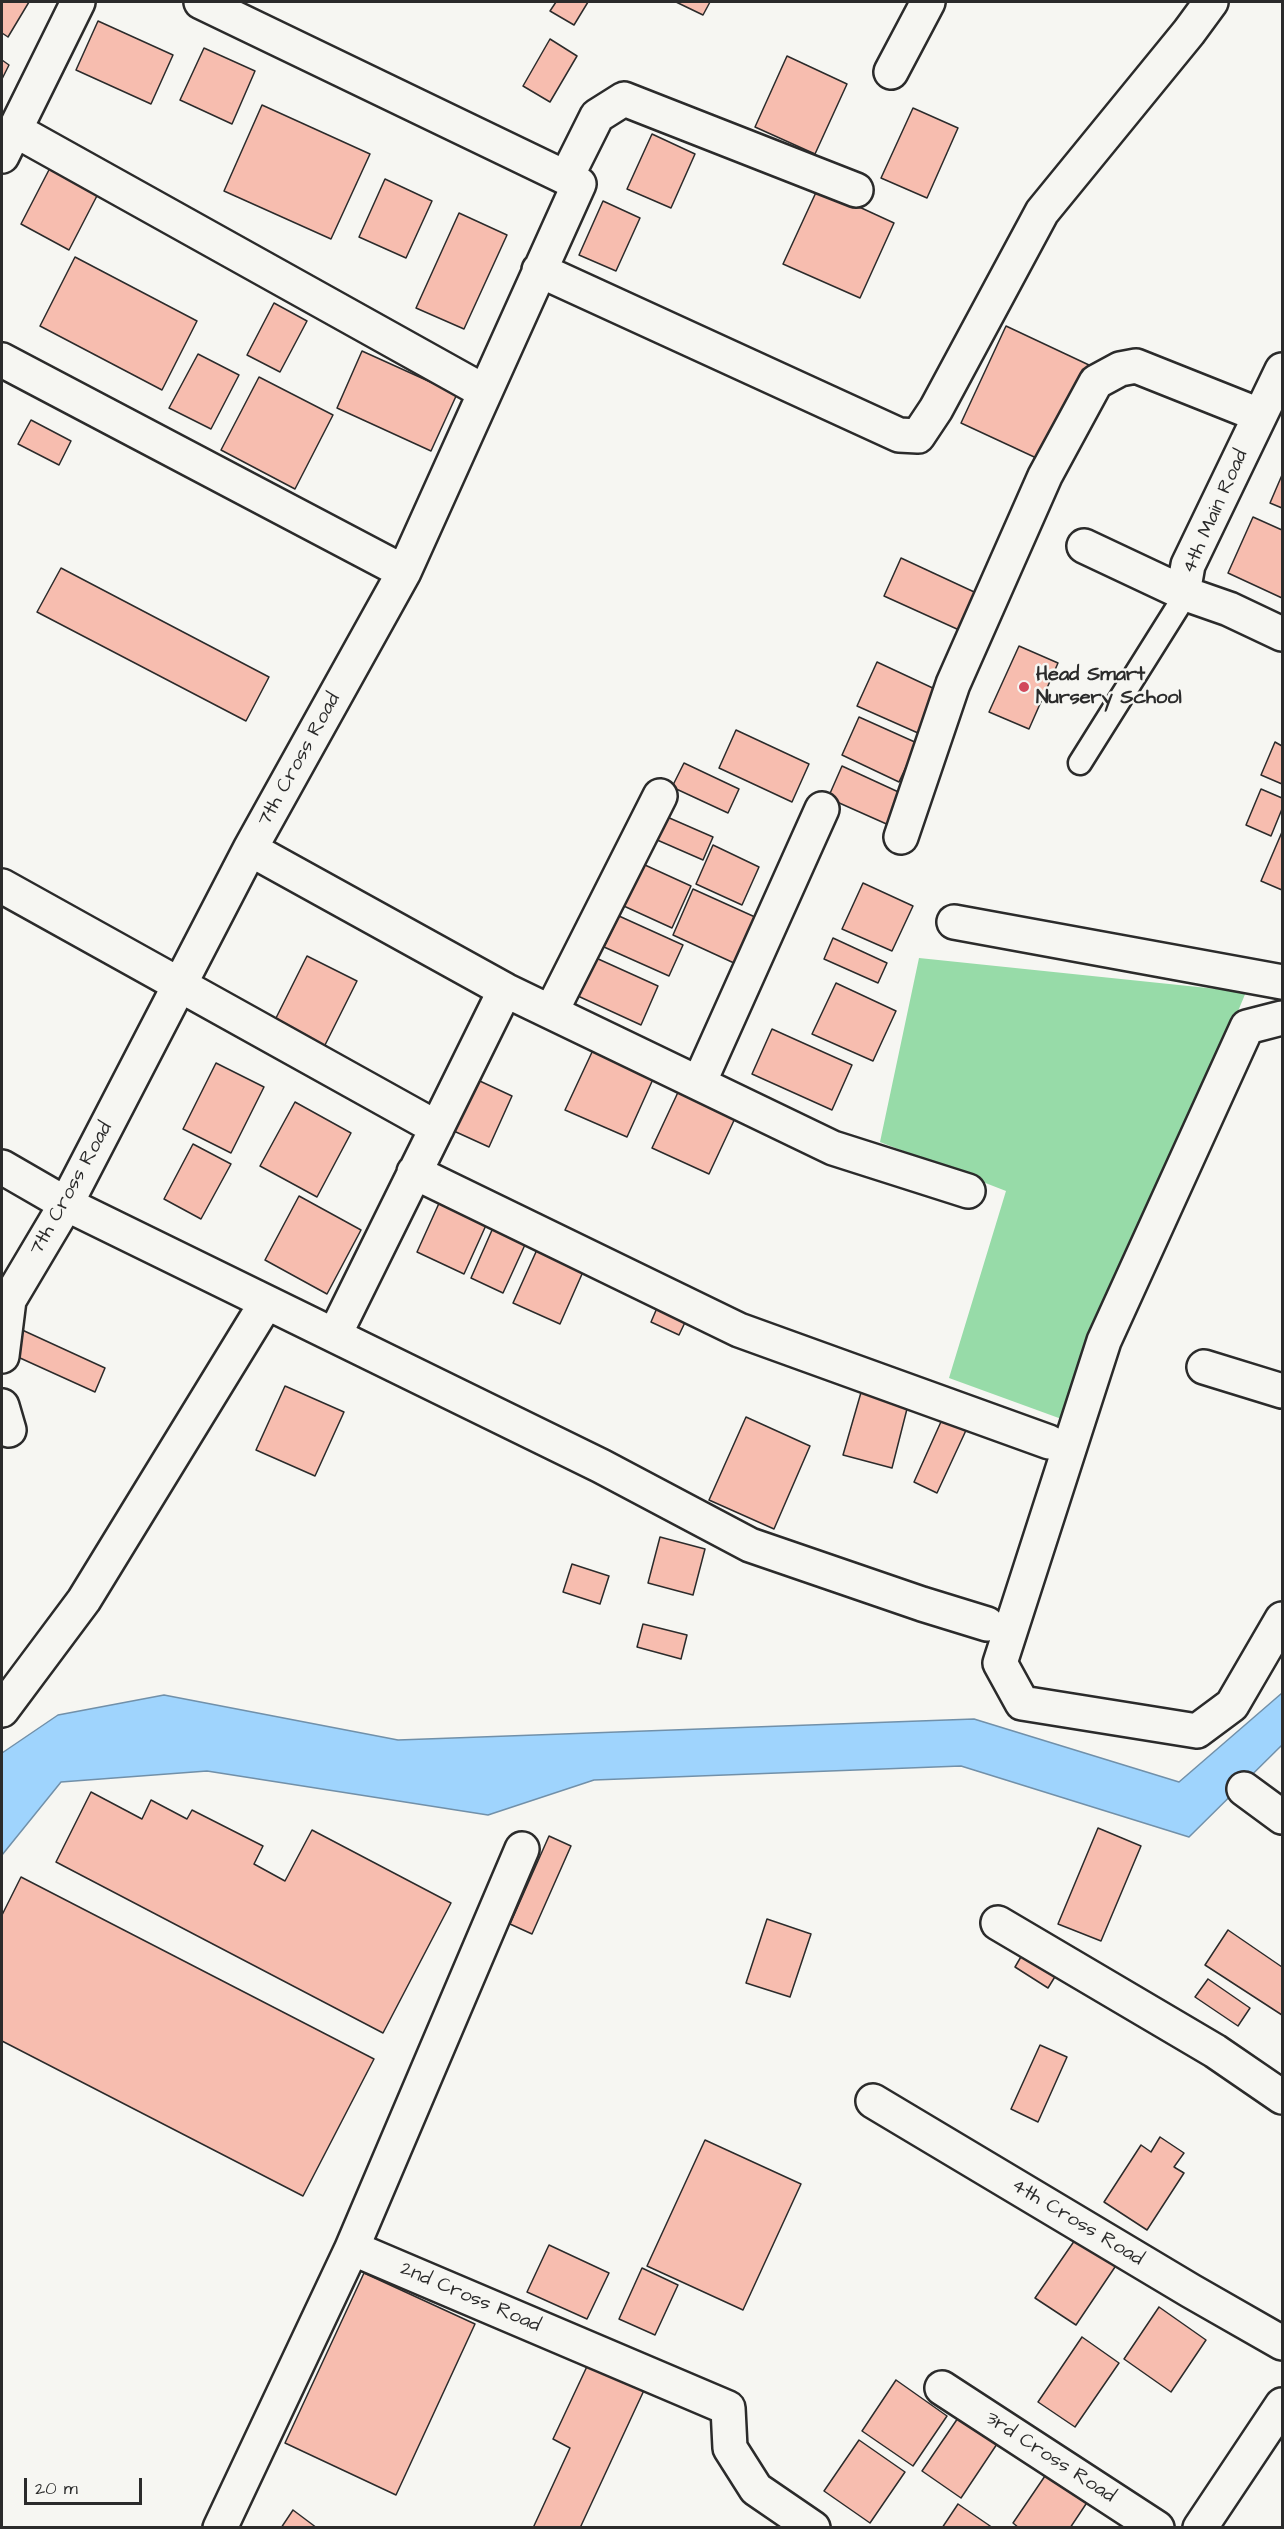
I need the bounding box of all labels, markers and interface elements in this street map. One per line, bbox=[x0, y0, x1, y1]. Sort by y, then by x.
street label: 4th Main Road bbox=[1178, 446, 1254, 578]
place label: Head Smart Nursery School bbox=[1036, 664, 1182, 711]
marker: Head Smart Nursery School bbox=[1017, 680, 1031, 694]
street label: 7th Cross Road bbox=[253, 689, 347, 831]
street label: 7th Cross Road bbox=[25, 1118, 119, 1260]
street label: 4th Cross Road bbox=[1006, 2174, 1148, 2272]
street label: 2nd Cross Road bbox=[396, 2258, 544, 2338]
street label: 3rd Cross Road bbox=[981, 2407, 1119, 2509]
scale bar bbox=[27, 2466, 146, 2504]
text: 20 m bbox=[35, 2476, 78, 2501]

